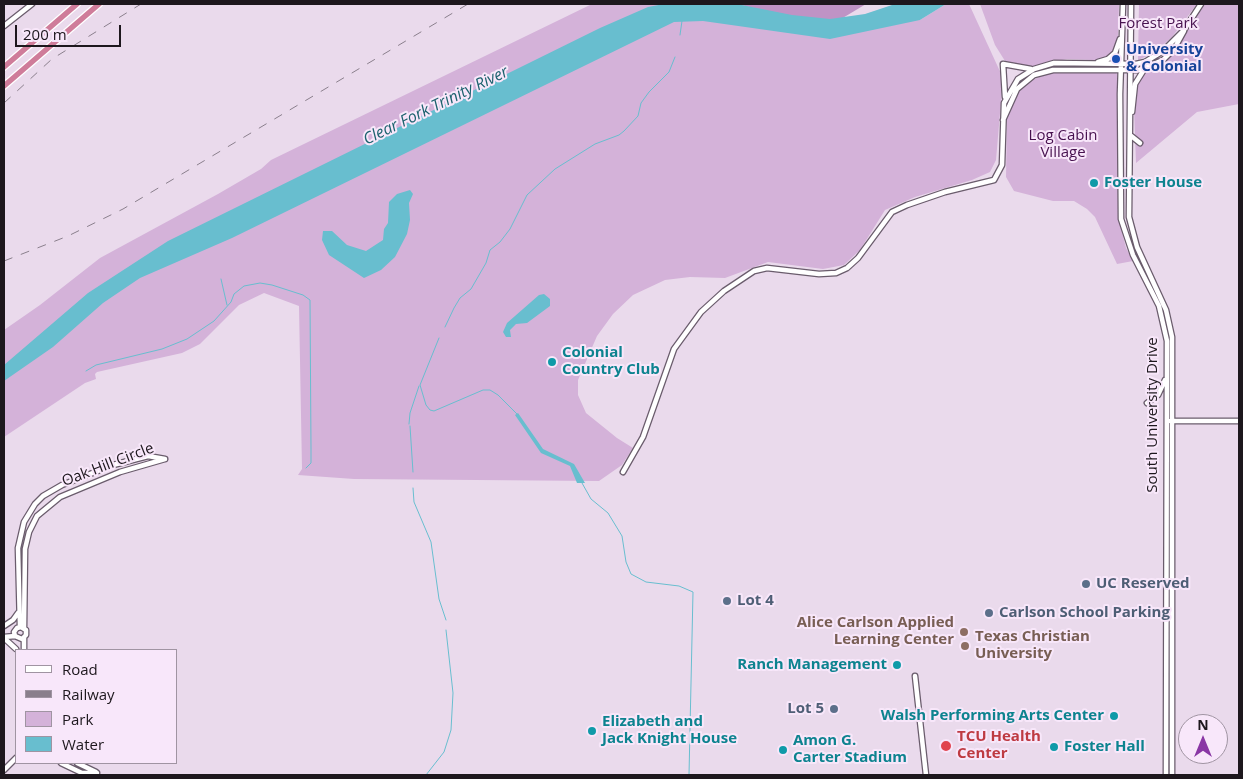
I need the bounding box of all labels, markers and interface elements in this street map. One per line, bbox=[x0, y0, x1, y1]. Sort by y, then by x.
scale bar bbox=[18, 15, 124, 47]
park label: Forest Park bbox=[1118, 15, 1198, 33]
text: 200 m bbox=[23, 24, 67, 44]
place label: University & Colonial bbox=[1126, 41, 1203, 76]
marker: University & Colonial bbox=[1110, 53, 1122, 65]
water label: Clear Fork Trinity River bbox=[360, 62, 512, 150]
park label: Log Cabin Village bbox=[1029, 127, 1097, 162]
place label: Foster House bbox=[1104, 174, 1202, 192]
marker: Foster House bbox=[1088, 177, 1100, 189]
street label: South University Drive bbox=[1144, 337, 1162, 493]
place label: Colonial Country Club bbox=[562, 344, 660, 379]
marker: Colonial Country Club bbox=[546, 356, 558, 368]
street label: Oak Hill Circle bbox=[60, 439, 156, 491]
place label: UC Reserved bbox=[1096, 575, 1190, 593]
marker: UC Reserved bbox=[1080, 578, 1092, 590]
place label: Lot 4 bbox=[737, 592, 774, 610]
marker: Lot 4 bbox=[721, 595, 733, 607]
place label: Carlson School Parking bbox=[999, 604, 1170, 622]
marker: Carlson School Parking bbox=[983, 607, 995, 619]
place label: Alice Carlson Applied Learning Center bbox=[797, 614, 954, 649]
marker: Alice Carlson Applied Learning Center bbox=[958, 626, 970, 638]
place label: Texas Christian University bbox=[975, 628, 1090, 663]
marker: Texas Christian University bbox=[959, 640, 971, 652]
legend bbox=[15, 649, 178, 764]
place label: Ranch Management bbox=[737, 656, 887, 674]
text: Road bbox=[62, 659, 98, 679]
marker: Ranch Management bbox=[891, 659, 903, 671]
text: Railway bbox=[62, 684, 115, 704]
place label: Lot 5 bbox=[787, 700, 824, 718]
marker: Lot 5 bbox=[828, 703, 840, 715]
place label: Walsh Performing Arts Center bbox=[881, 707, 1104, 725]
text: Park bbox=[62, 709, 93, 729]
marker: Walsh Performing Arts Center bbox=[1108, 710, 1120, 722]
place label: Elizabeth and Jack Knight House bbox=[602, 713, 737, 748]
north arrow bbox=[1178, 714, 1228, 764]
text: N bbox=[1197, 715, 1209, 734]
marker: Elizabeth and Jack Knight House bbox=[586, 725, 598, 737]
place label: TCU Health Center bbox=[957, 728, 1041, 763]
place label: Amon G. Carter Stadium bbox=[793, 732, 907, 767]
text: Water bbox=[62, 734, 104, 754]
place label: Foster Hall bbox=[1064, 738, 1145, 756]
marker: TCU Health Center bbox=[939, 739, 953, 753]
marker: Foster Hall bbox=[1048, 741, 1060, 753]
marker: Amon G. Carter Stadium bbox=[777, 744, 789, 756]

